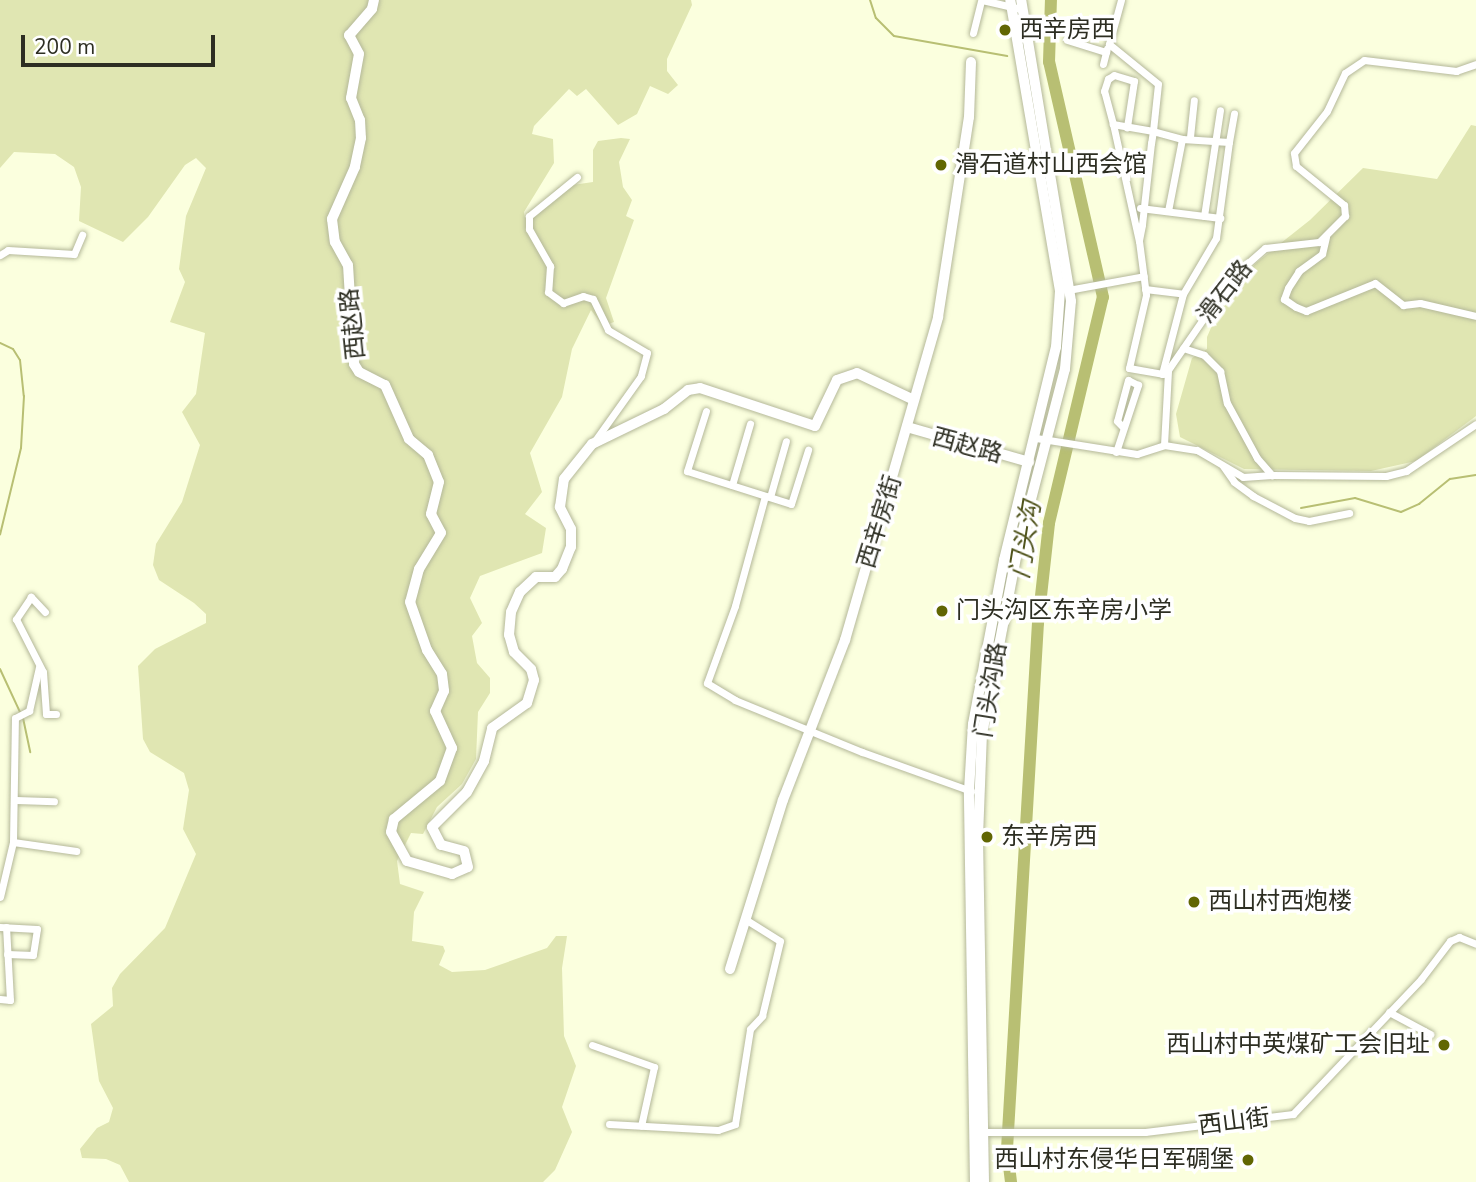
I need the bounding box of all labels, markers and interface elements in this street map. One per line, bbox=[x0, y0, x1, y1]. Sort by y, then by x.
place label: 西辛房西 bbox=[1019, 16, 1115, 44]
scale bar bbox=[24, 21, 219, 65]
marker: 西辛房西 bbox=[997, 22, 1013, 38]
text: 200 m bbox=[34, 33, 95, 61]
place label: 滑石道村山西会馆 bbox=[955, 151, 1147, 179]
marker: 滑石道村山西会馆 bbox=[933, 157, 949, 173]
street label: 滑石路 bbox=[1191, 255, 1259, 329]
street label: 西赵路 bbox=[335, 287, 371, 361]
street label: 西赵路 bbox=[928, 423, 1006, 469]
street label: 西辛房街 bbox=[852, 472, 908, 572]
water label: 门头沟 bbox=[1004, 499, 1048, 581]
place label: 门头沟区东辛房小学 bbox=[956, 597, 1172, 625]
marker: 门头沟区东辛房小学 bbox=[934, 603, 950, 619]
street label: 门头沟路 bbox=[969, 640, 1013, 740]
place label: 东辛房西 bbox=[1001, 823, 1097, 851]
marker: 东辛房西 bbox=[979, 829, 995, 845]
place label: 西山村西炮楼 bbox=[1208, 888, 1352, 916]
marker: 西山村西炮楼 bbox=[1186, 894, 1202, 910]
place label: 西山村中英煤矿工会旧址 bbox=[1166, 1031, 1430, 1059]
marker: 西山村中英煤矿工会旧址 bbox=[1436, 1037, 1452, 1053]
street label: 西山街 bbox=[1197, 1103, 1271, 1141]
place label: 西山村东侵华日军碉堡 bbox=[994, 1146, 1234, 1174]
marker: 西山村东侵华日军碉堡 bbox=[1240, 1152, 1256, 1168]

